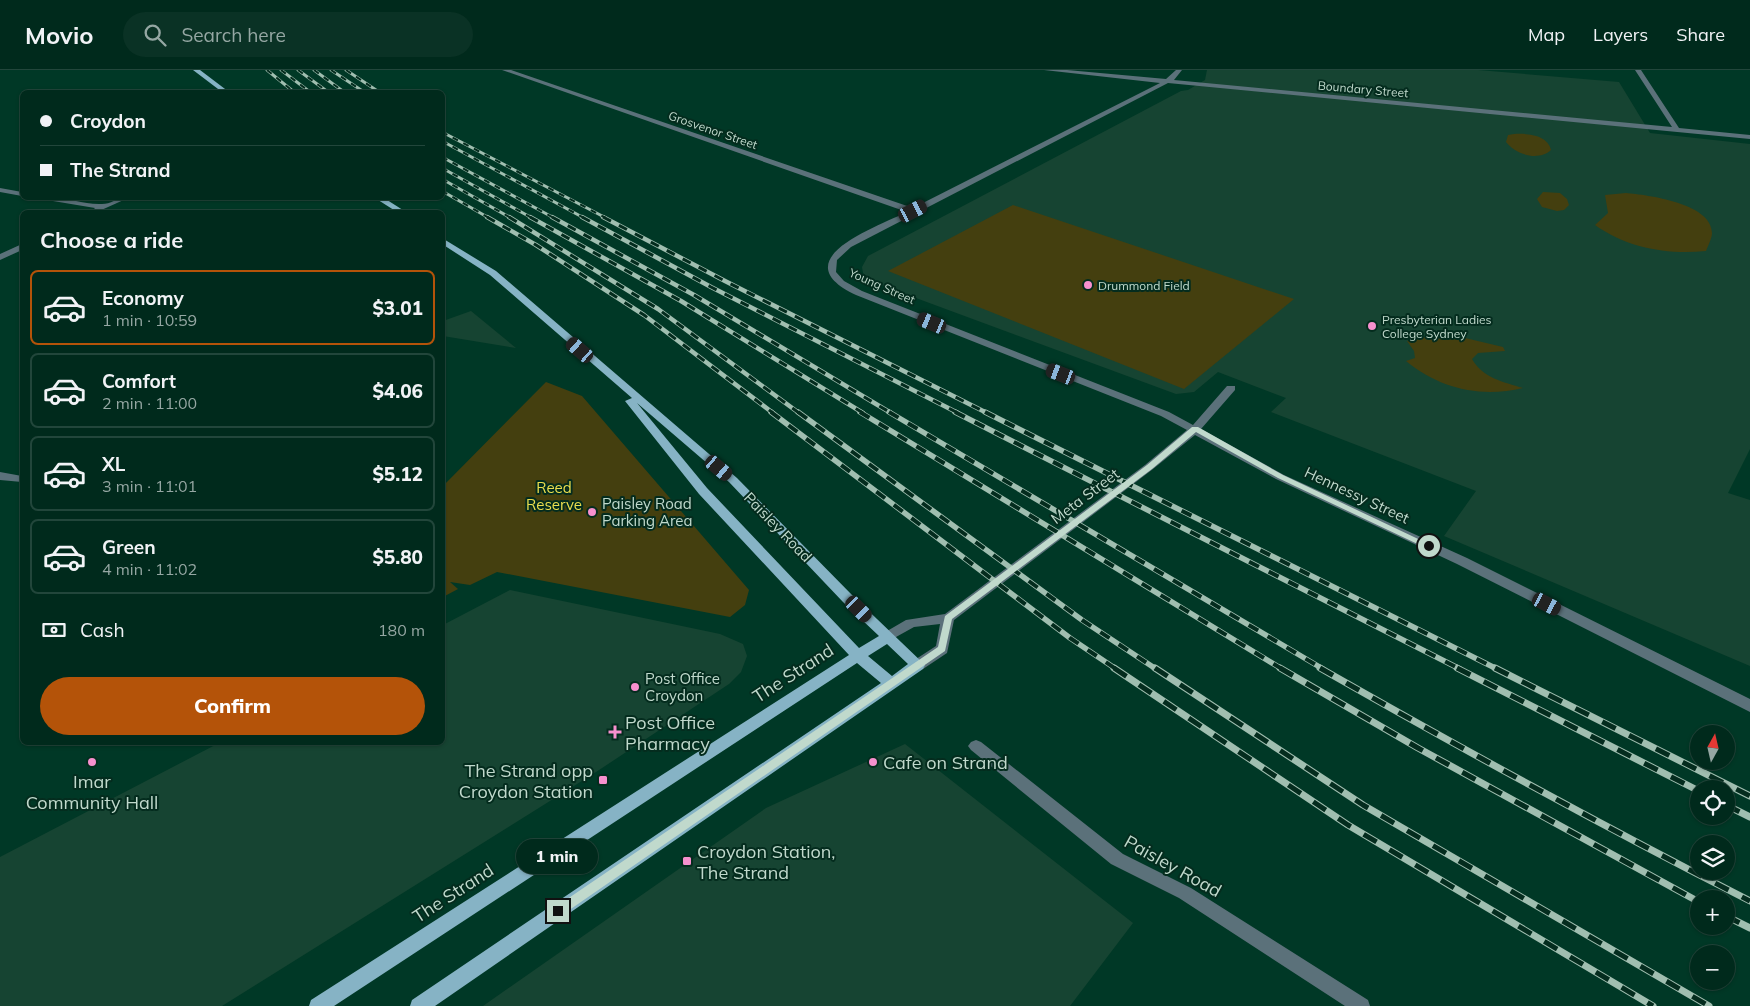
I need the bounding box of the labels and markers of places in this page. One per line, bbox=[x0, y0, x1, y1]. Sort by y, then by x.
place label: Drummond Field bbox=[1098, 278, 1190, 293]
marker: Drummond Field bbox=[1082, 279, 1094, 291]
place label: Presbyterian Ladies College Sydney bbox=[1382, 312, 1492, 341]
marker: Presbyterian Ladies College Sydney bbox=[1366, 320, 1378, 332]
place label: Paisley Road Parking Area bbox=[602, 494, 692, 530]
marker: Paisley Road Parking Area bbox=[586, 506, 598, 518]
place label: Post Office Croydon bbox=[645, 669, 720, 705]
marker: Post Office Croydon bbox=[629, 681, 641, 693]
place label: Post Office Pharmacy bbox=[625, 711, 715, 755]
marker: Post Office Pharmacy bbox=[609, 726, 621, 738]
place label: Cafe on Strand bbox=[883, 751, 1008, 774]
marker: Imar Community Hall bbox=[86, 756, 98, 768]
marker: Cafe on Strand bbox=[867, 756, 879, 768]
place label: The Strand opp Croydon Station bbox=[459, 759, 593, 803]
place label: Imar Community Hall bbox=[26, 770, 158, 814]
marker: The Strand opp Croydon Station bbox=[597, 774, 609, 786]
place label: Croydon Station, The Strand bbox=[697, 840, 835, 884]
marker: Croydon Station, The Strand bbox=[681, 855, 693, 867]

